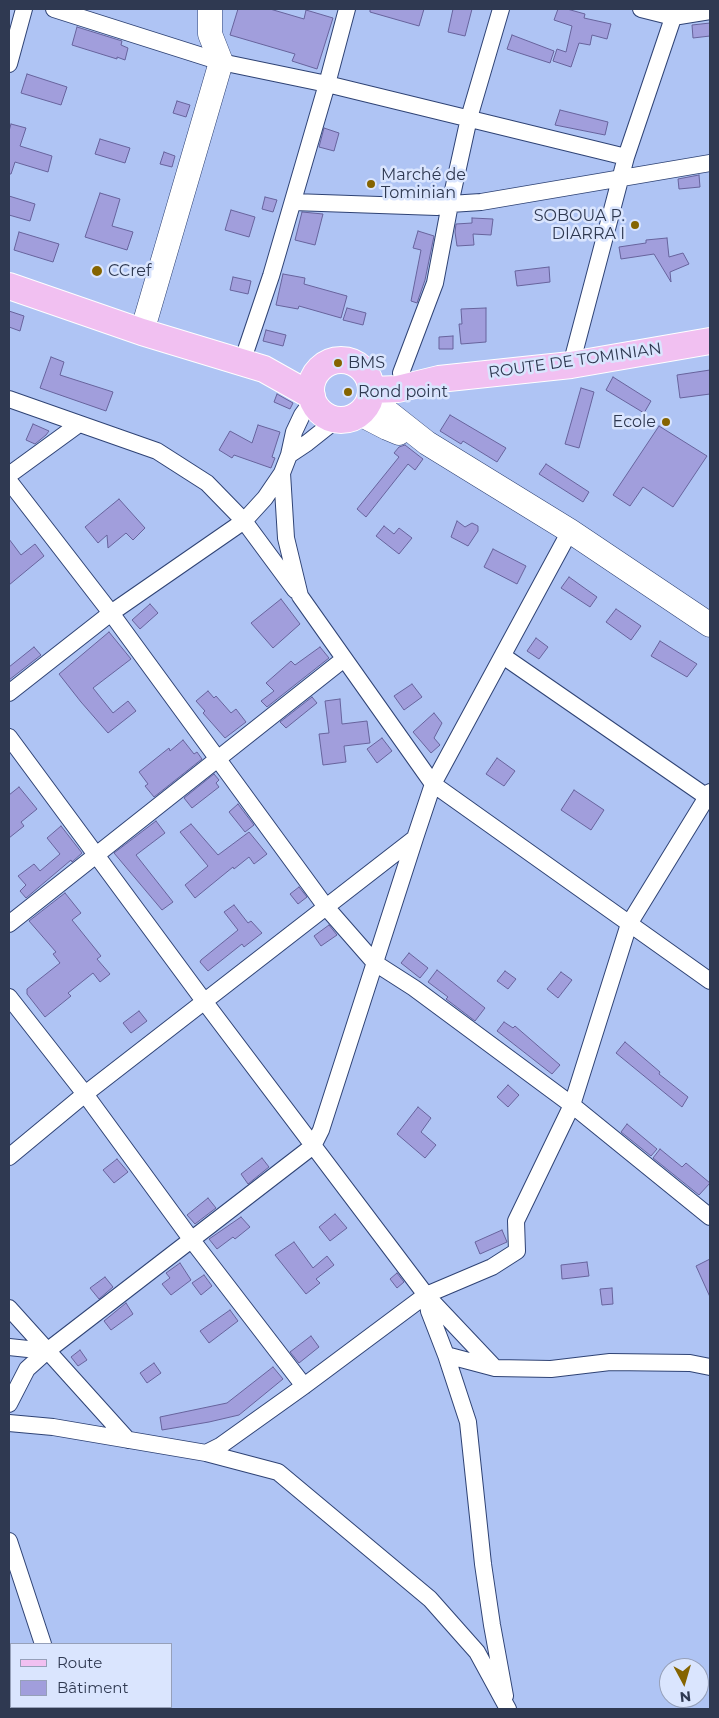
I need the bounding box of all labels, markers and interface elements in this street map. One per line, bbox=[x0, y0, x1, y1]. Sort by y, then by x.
place label: Marché de Tominian bbox=[381, 165, 466, 203]
marker: Marché de Tominian bbox=[365, 178, 377, 190]
place label: SOBOUA P. DIARRA I bbox=[534, 206, 625, 244]
marker: SOBOUA P. DIARRA I bbox=[629, 219, 641, 231]
place label: CCref bbox=[108, 261, 151, 281]
marker: CCref bbox=[90, 264, 104, 278]
street label: ROUTE DE TOMINIAN bbox=[487, 339, 663, 383]
place label: BMS bbox=[348, 353, 385, 373]
marker: BMS bbox=[332, 357, 344, 369]
place label: Rond point bbox=[358, 382, 448, 402]
marker: Rond point bbox=[342, 386, 354, 398]
place label: Ecole bbox=[613, 412, 656, 432]
marker: Ecole bbox=[660, 416, 672, 428]
legend bbox=[10, 1643, 172, 1708]
text: Route bbox=[57, 1653, 102, 1672]
north arrow bbox=[659, 1658, 709, 1708]
text: Bâtiment bbox=[57, 1678, 129, 1697]
text: N bbox=[679, 1687, 692, 1706]

